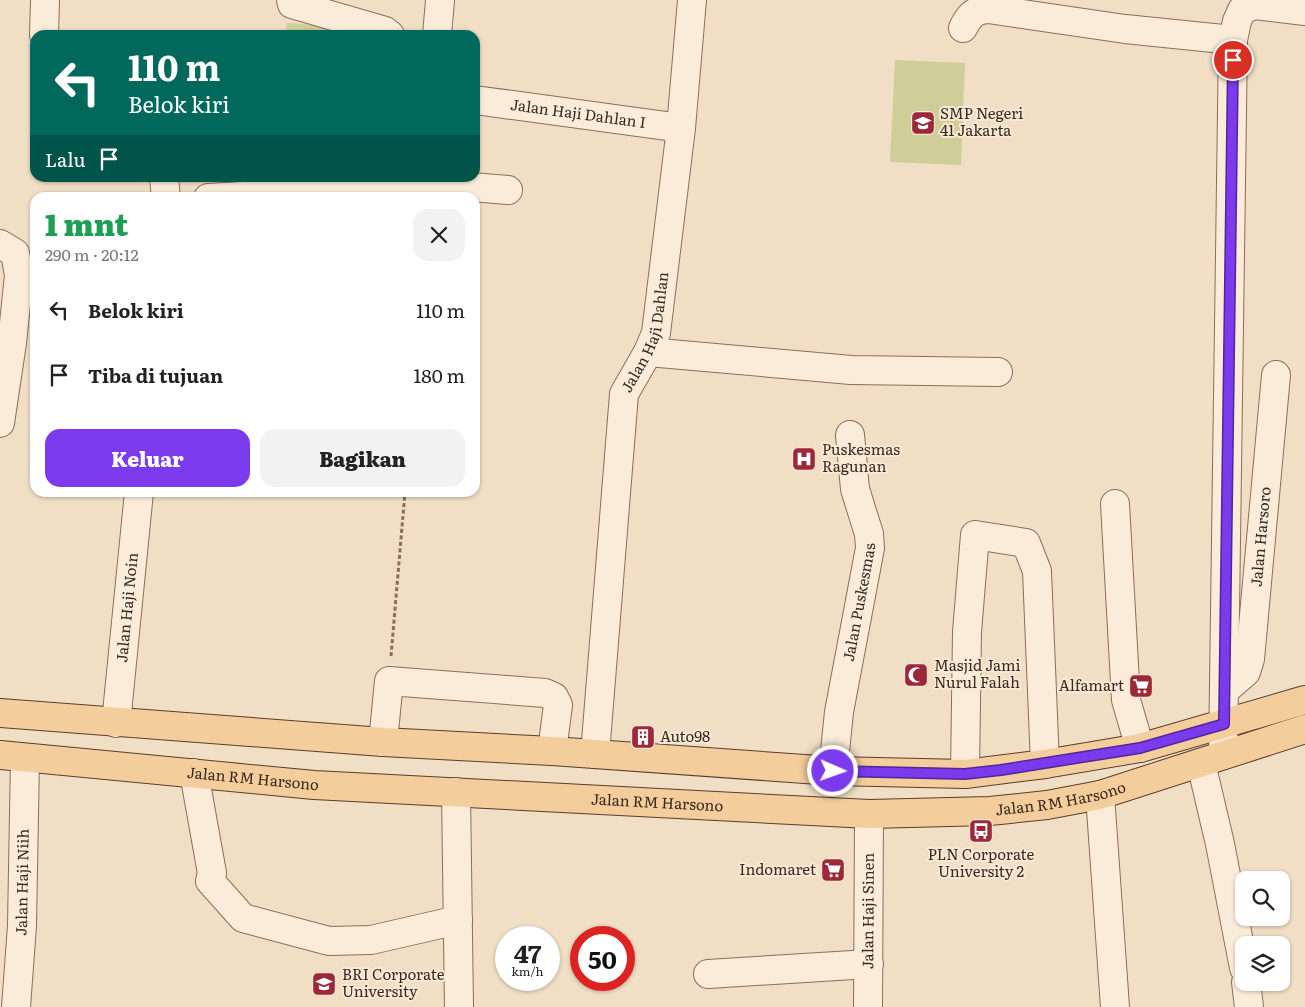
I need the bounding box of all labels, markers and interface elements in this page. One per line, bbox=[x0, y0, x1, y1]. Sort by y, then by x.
pin bbox=[1212, 39, 1254, 81]
text: 110 m bbox=[128, 40, 220, 92]
icon: arrive bbox=[1219, 46, 1247, 74]
icon: left bbox=[45, 50, 110, 115]
text: Belok kiri bbox=[128, 87, 230, 120]
street label: Jalan Haji Dahlan I bbox=[509, 92, 647, 133]
place label: SMP Negeri 41 Jakarta bbox=[940, 101, 1023, 141]
school or university icon: SMP Negeri 41 Jakarta bbox=[910, 110, 936, 136]
text: Lalu bbox=[45, 145, 85, 173]
icon: arrive bbox=[95, 145, 123, 173]
text: 1 mnt bbox=[45, 201, 128, 245]
button: close bbox=[413, 209, 465, 261]
text: 290 m · 20:12 bbox=[45, 242, 139, 266]
street label: Jalan Haji Dahlan bbox=[614, 270, 673, 396]
icon: left bbox=[45, 296, 73, 324]
text: Belok kiri bbox=[88, 296, 184, 324]
text: 110 m bbox=[416, 296, 465, 324]
icon: arrive bbox=[45, 361, 73, 389]
text: Tiba di tujuan bbox=[88, 361, 223, 389]
text: 180 m bbox=[414, 361, 465, 389]
button: Keluar bbox=[45, 429, 250, 487]
button: Bagikan bbox=[260, 429, 465, 487]
place label: Puskesmas Ragunan bbox=[822, 437, 900, 477]
hospital icon: Puskesmas Ragunan bbox=[791, 446, 817, 472]
street label: Jalan Harsoro bbox=[1244, 485, 1276, 588]
street label: Jalan Puskesmas bbox=[836, 542, 880, 663]
street label: Jalan Haji Noin bbox=[109, 551, 143, 664]
place label: Masjid Jami Nurul Falah bbox=[934, 653, 1021, 693]
mosque icon: Masjid Jami Nurul Falah bbox=[903, 662, 929, 688]
place label: Alfamart bbox=[1059, 673, 1124, 696]
supermarket icon: Alfamart bbox=[1128, 673, 1154, 699]
building icon: Auto98 bbox=[630, 724, 656, 750]
place label: Auto98 bbox=[660, 724, 710, 747]
position arrow bbox=[806, 744, 858, 796]
street label: Jalan RM Harsono bbox=[186, 760, 320, 795]
street label: Jalan RM Harsono bbox=[994, 774, 1129, 820]
street label: Jalan RM Harsono bbox=[590, 786, 724, 816]
bus stop icon: PLN Corporate University 2 bbox=[968, 818, 994, 844]
street label: Jalan Haji Niih bbox=[8, 828, 34, 936]
place label: PLN Corporate University 2 bbox=[928, 842, 1035, 882]
street label: Jalan Haji Sinen bbox=[855, 853, 879, 969]
place label: Indomaret bbox=[739, 857, 816, 880]
supermarket icon: Indomaret bbox=[820, 857, 846, 883]
map controls bbox=[1235, 871, 1290, 991]
button: search bbox=[1235, 871, 1290, 926]
speed limit sign: 50 bbox=[570, 926, 635, 991]
text: 47 bbox=[514, 934, 541, 971]
button: layers bbox=[1235, 936, 1290, 991]
place label: BRI Corporate University bbox=[342, 962, 445, 1002]
text: km/h bbox=[512, 962, 543, 980]
school or university icon: BRI Corporate University bbox=[311, 971, 337, 997]

